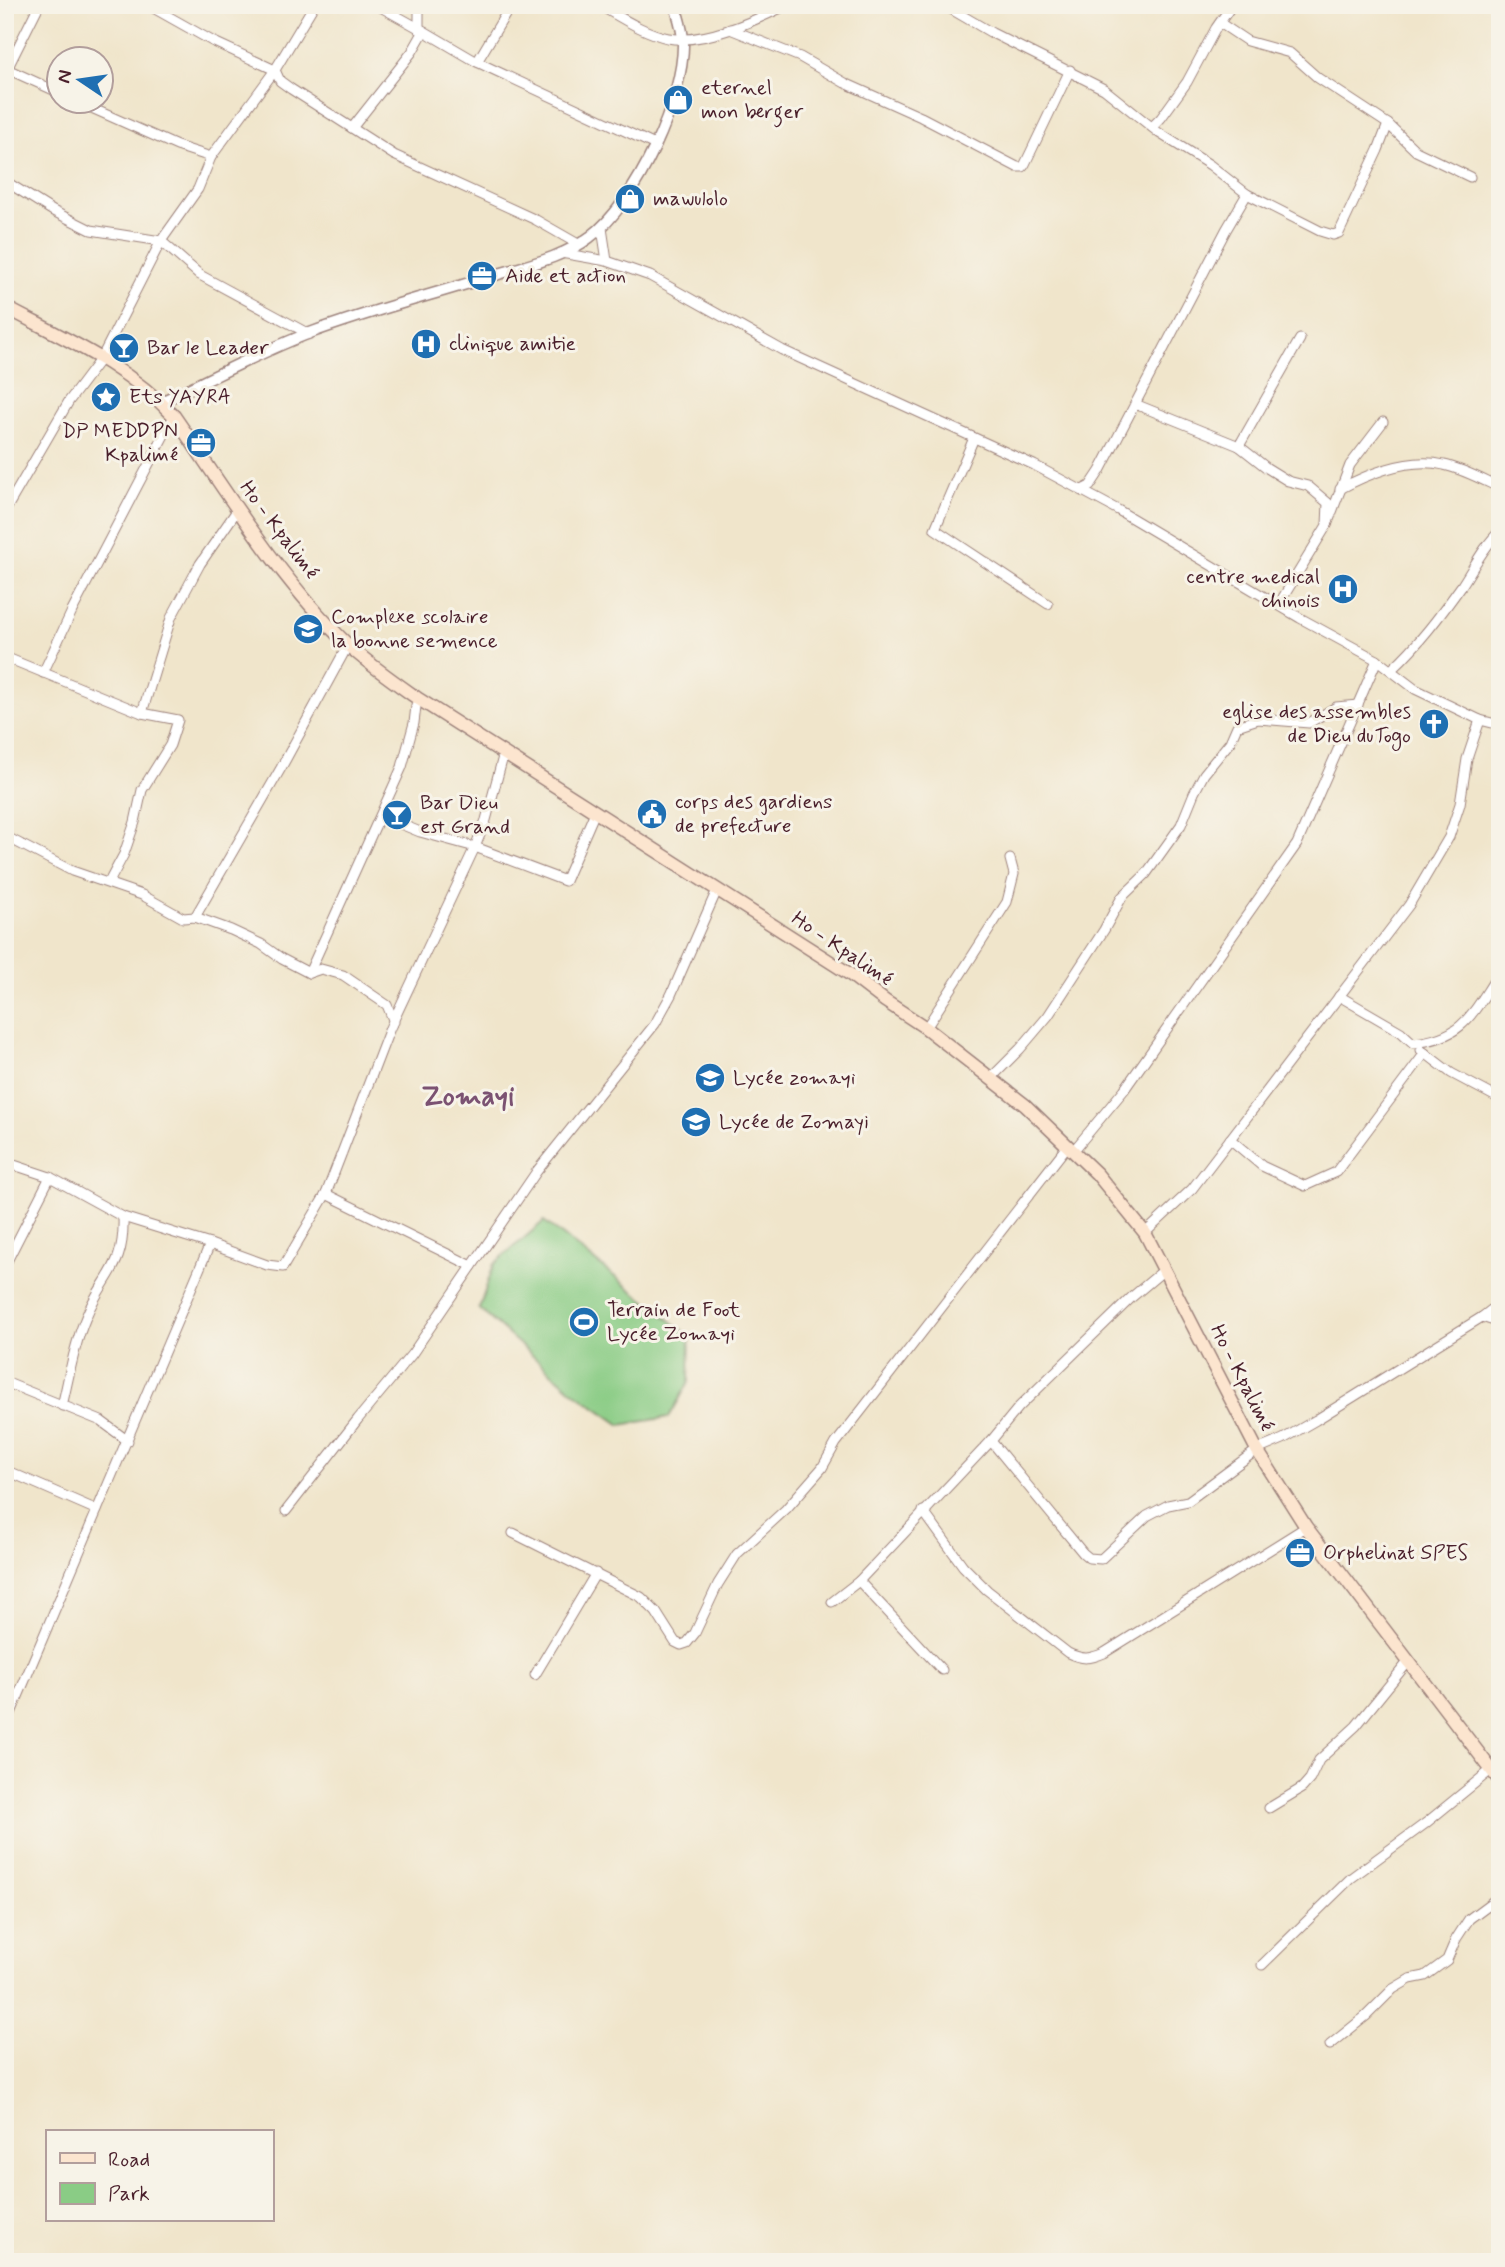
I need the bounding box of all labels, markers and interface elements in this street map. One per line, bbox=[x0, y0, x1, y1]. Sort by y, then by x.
north arrow bbox=[46, 46, 116, 116]
text: N bbox=[51, 68, 79, 85]
place label: eternel mon berger bbox=[701, 74, 803, 128]
shop icon: eternel mon berger bbox=[661, 83, 695, 117]
shop icon: mawulolo bbox=[613, 182, 647, 216]
place label: mawulolo bbox=[653, 185, 728, 213]
office icon: Aide et action bbox=[465, 259, 499, 293]
place label: Aide et action bbox=[505, 262, 626, 290]
hospital icon: clinique amitie bbox=[409, 327, 443, 361]
place label: clinique amitie bbox=[449, 330, 576, 358]
bar icon: Bar le Leader bbox=[107, 331, 141, 365]
place label: Bar le Leader bbox=[147, 334, 269, 362]
place icon: Ets YAYRA bbox=[89, 380, 123, 414]
place label: Ets YAYRA bbox=[129, 383, 231, 411]
place label: DP MEDDPN Kpalimé bbox=[62, 417, 178, 469]
office icon: DP MEDDPN Kpalimé bbox=[184, 426, 218, 460]
street label: Ho - Kpalimé bbox=[233, 475, 325, 585]
place label: centre medical chinois bbox=[1186, 563, 1320, 615]
hospital icon: centre medical chinois bbox=[1326, 572, 1360, 606]
place label: Complexe scolaire la bonne semence bbox=[331, 603, 498, 655]
school or university icon: Complexe scolaire la bonne semence bbox=[291, 612, 325, 646]
place label: eglise des assembles de Dieu duTogo bbox=[1222, 698, 1411, 751]
church icon: eglise des assembles de Dieu duTogo bbox=[1417, 707, 1451, 741]
place label: corps des gardiens de prefecture bbox=[675, 788, 832, 840]
place label: Bar Dieu est Grand bbox=[420, 789, 510, 841]
public building icon: corps des gardiens de prefecture bbox=[635, 797, 669, 831]
bar icon: Bar Dieu est Grand bbox=[380, 798, 414, 832]
street label: Ho - Kpalimé bbox=[786, 905, 898, 993]
school or university icon: Lycée zomayi bbox=[693, 1061, 727, 1095]
place label: Lycée zomayi bbox=[733, 1064, 856, 1092]
district label: Zomayi bbox=[422, 1079, 514, 1116]
school or university icon: Lycée de Zomayi bbox=[679, 1105, 713, 1139]
place label: Lycée de Zomayi bbox=[719, 1108, 869, 1136]
place label: Terrain de Foot Lycée Zomayi bbox=[607, 1296, 741, 1348]
sports icon: Terrain de Foot Lycée Zomayi bbox=[567, 1305, 601, 1339]
street label: Ho - Kpalimé bbox=[1203, 1320, 1281, 1436]
office icon: Orphelinat SPES bbox=[1283, 1536, 1317, 1570]
place label: Orphelinat SPES bbox=[1323, 1539, 1469, 1567]
legend bbox=[46, 2130, 273, 2222]
text: Road bbox=[108, 2146, 150, 2174]
text: Park bbox=[108, 2180, 150, 2208]

